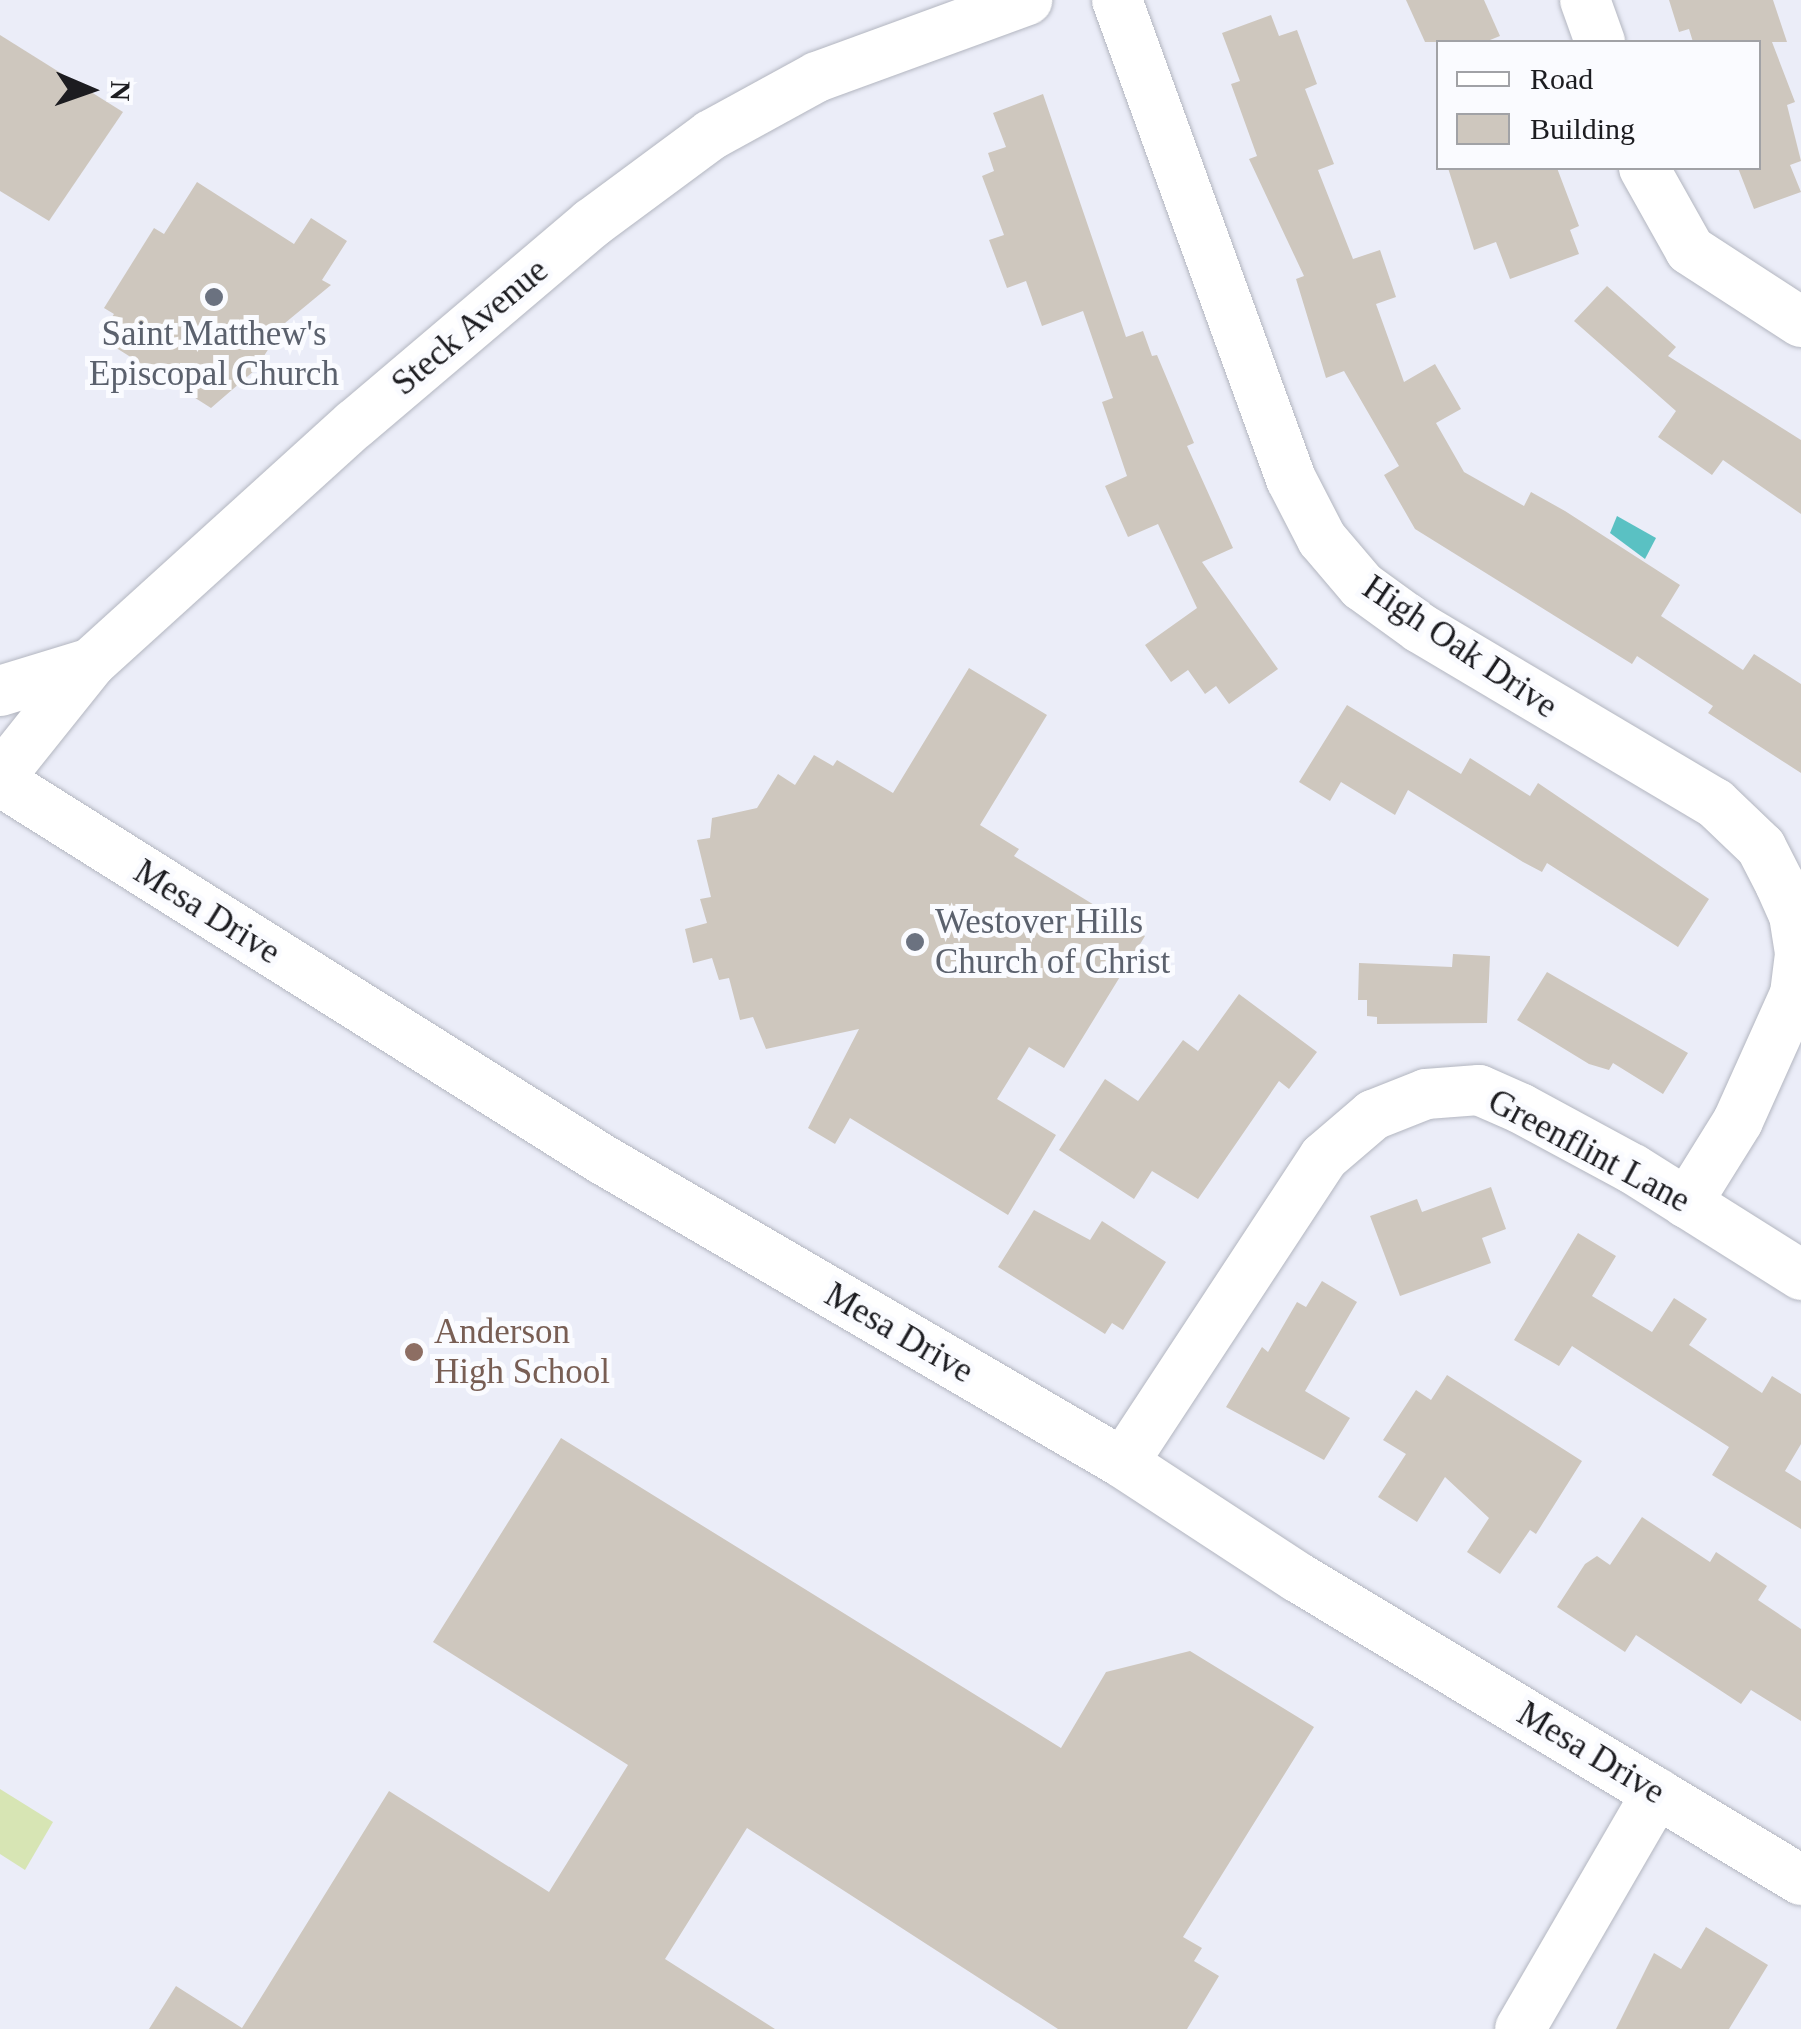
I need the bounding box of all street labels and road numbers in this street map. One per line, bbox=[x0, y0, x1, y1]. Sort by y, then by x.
street label: Steck Avenue bbox=[383, 249, 557, 405]
street label: High Oak Drive bbox=[1355, 567, 1565, 727]
street label: Mesa Drive bbox=[126, 851, 288, 973]
street label: Greenflint Lane bbox=[1481, 1080, 1697, 1222]
street label: Mesa Drive bbox=[817, 1274, 981, 1392]
street label: Mesa Drive bbox=[1510, 1693, 1672, 1813]

